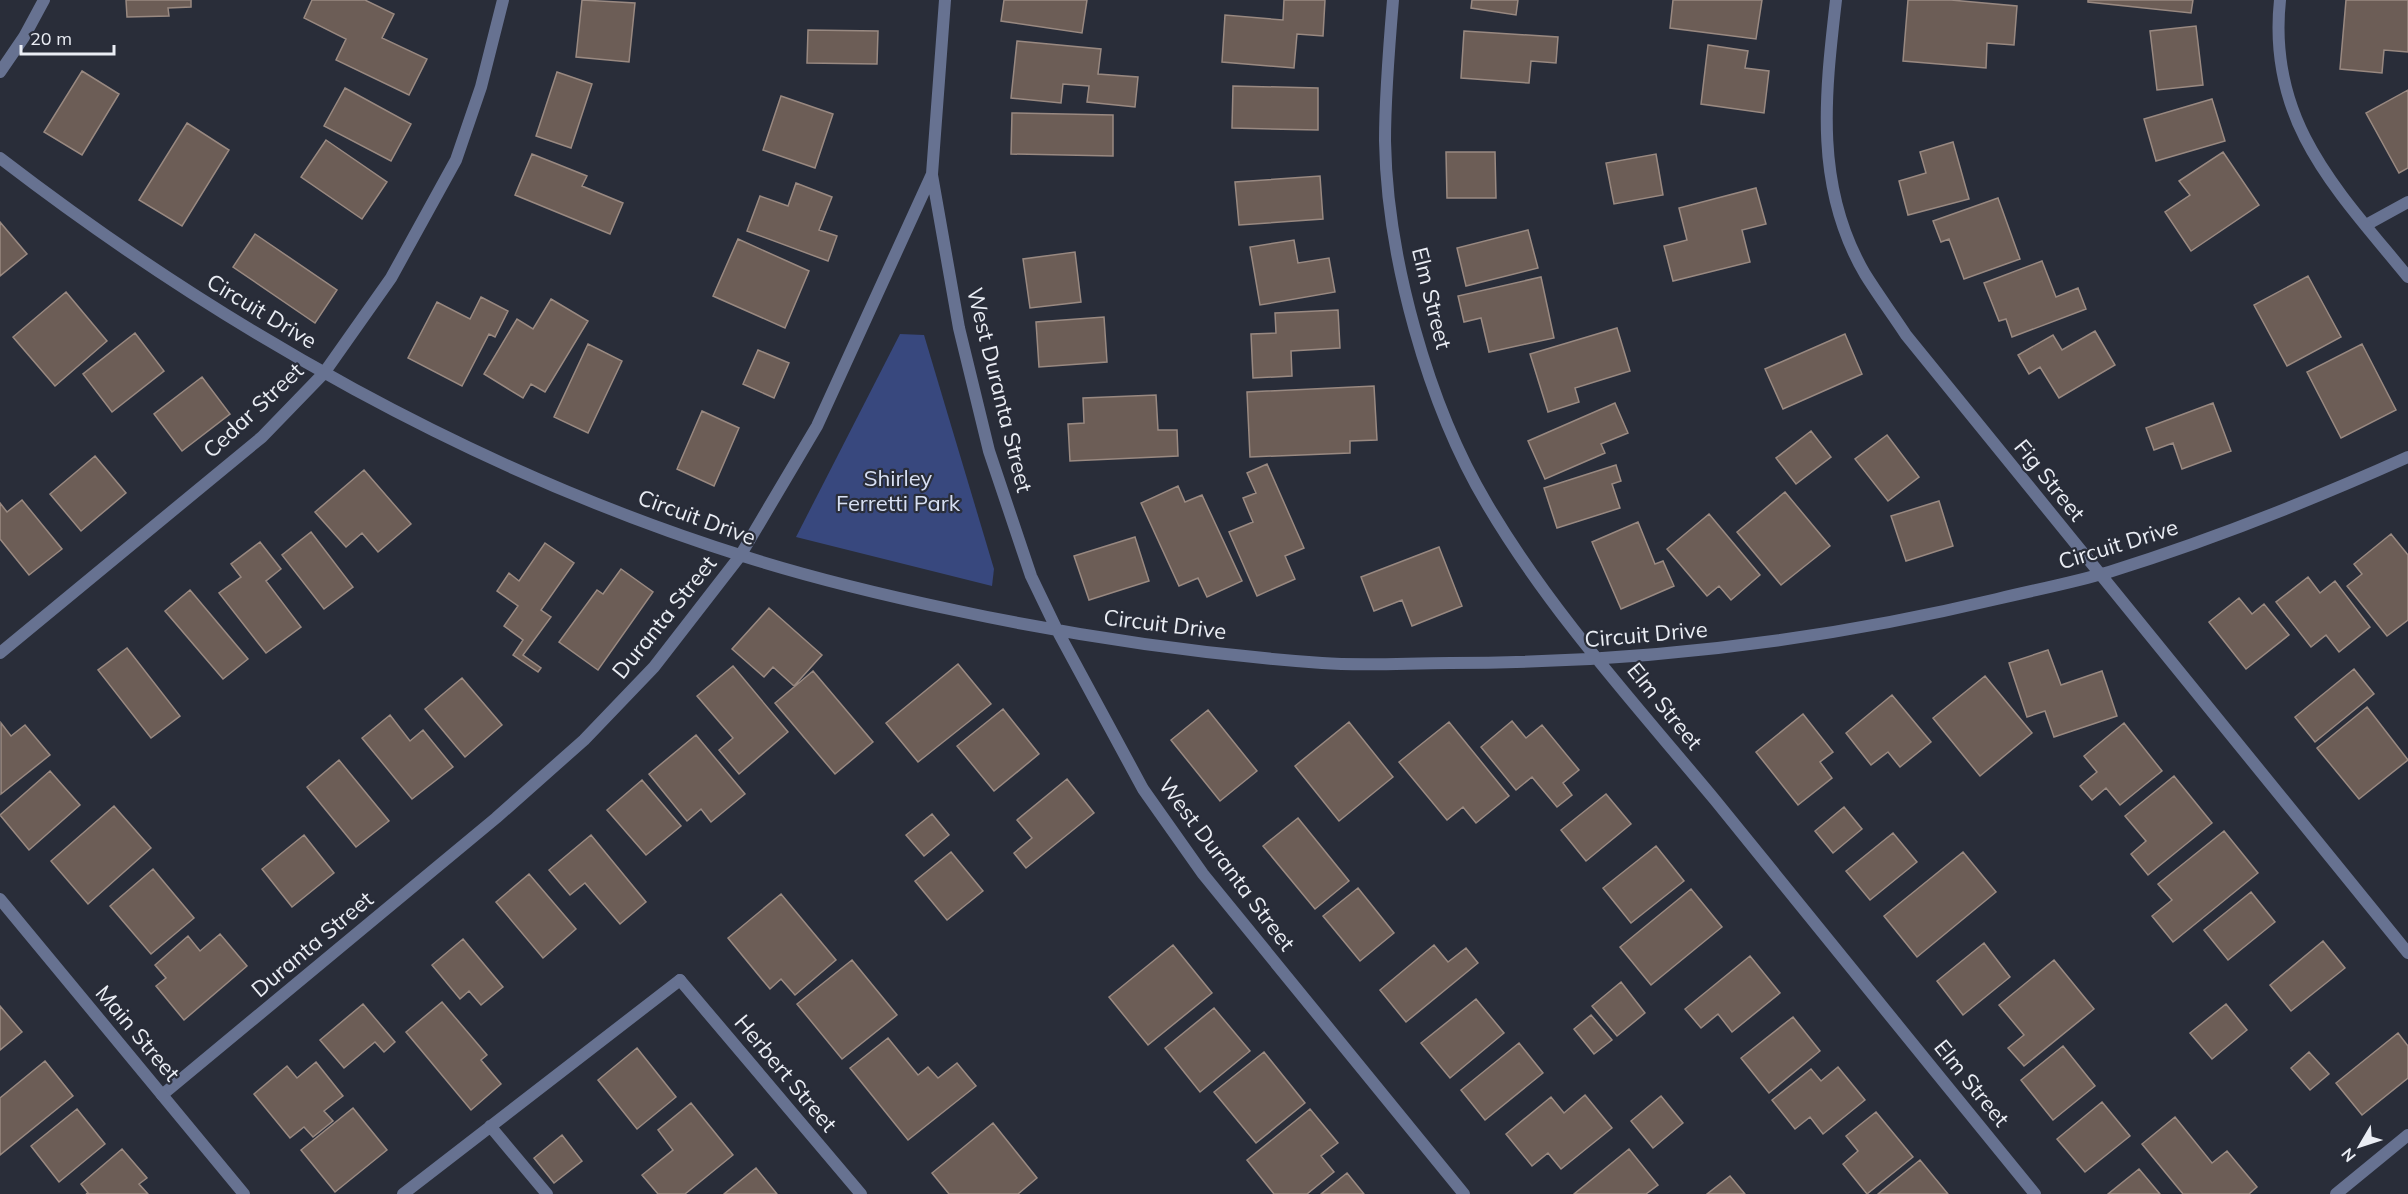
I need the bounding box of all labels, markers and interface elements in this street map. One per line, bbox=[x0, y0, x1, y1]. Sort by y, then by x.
scale bar bbox=[21, 18, 114, 56]
text: 20 m bbox=[30, 27, 72, 50]
street label: Elm Street bbox=[1406, 244, 1458, 352]
street label: Circuit Drive bbox=[202, 267, 322, 355]
street label: West Duranta Street bbox=[961, 285, 1039, 496]
street label: Cedar Street bbox=[197, 356, 309, 464]
street label: Fig Street bbox=[2008, 433, 2092, 527]
park label: Shirley Ferretti Park bbox=[836, 464, 961, 517]
street label: Circuit Drive bbox=[634, 483, 760, 551]
street label: Circuit Drive bbox=[2055, 513, 2181, 575]
street label: Duranta Street bbox=[606, 549, 722, 684]
street label: Circuit Drive bbox=[1102, 603, 1228, 645]
street label: Circuit Drive bbox=[1583, 615, 1709, 653]
street label: Elm Street bbox=[1621, 657, 1709, 755]
street label: West Duranta Street bbox=[1153, 772, 1302, 957]
street label: Duranta Street bbox=[245, 885, 379, 1003]
street label: Main Street bbox=[90, 979, 186, 1087]
street label: Herbert Street bbox=[729, 1009, 843, 1138]
street label: Elm Street bbox=[1928, 1034, 2016, 1132]
north arrow bbox=[2330, 1116, 2390, 1176]
text: N bbox=[2337, 1144, 2360, 1166]

